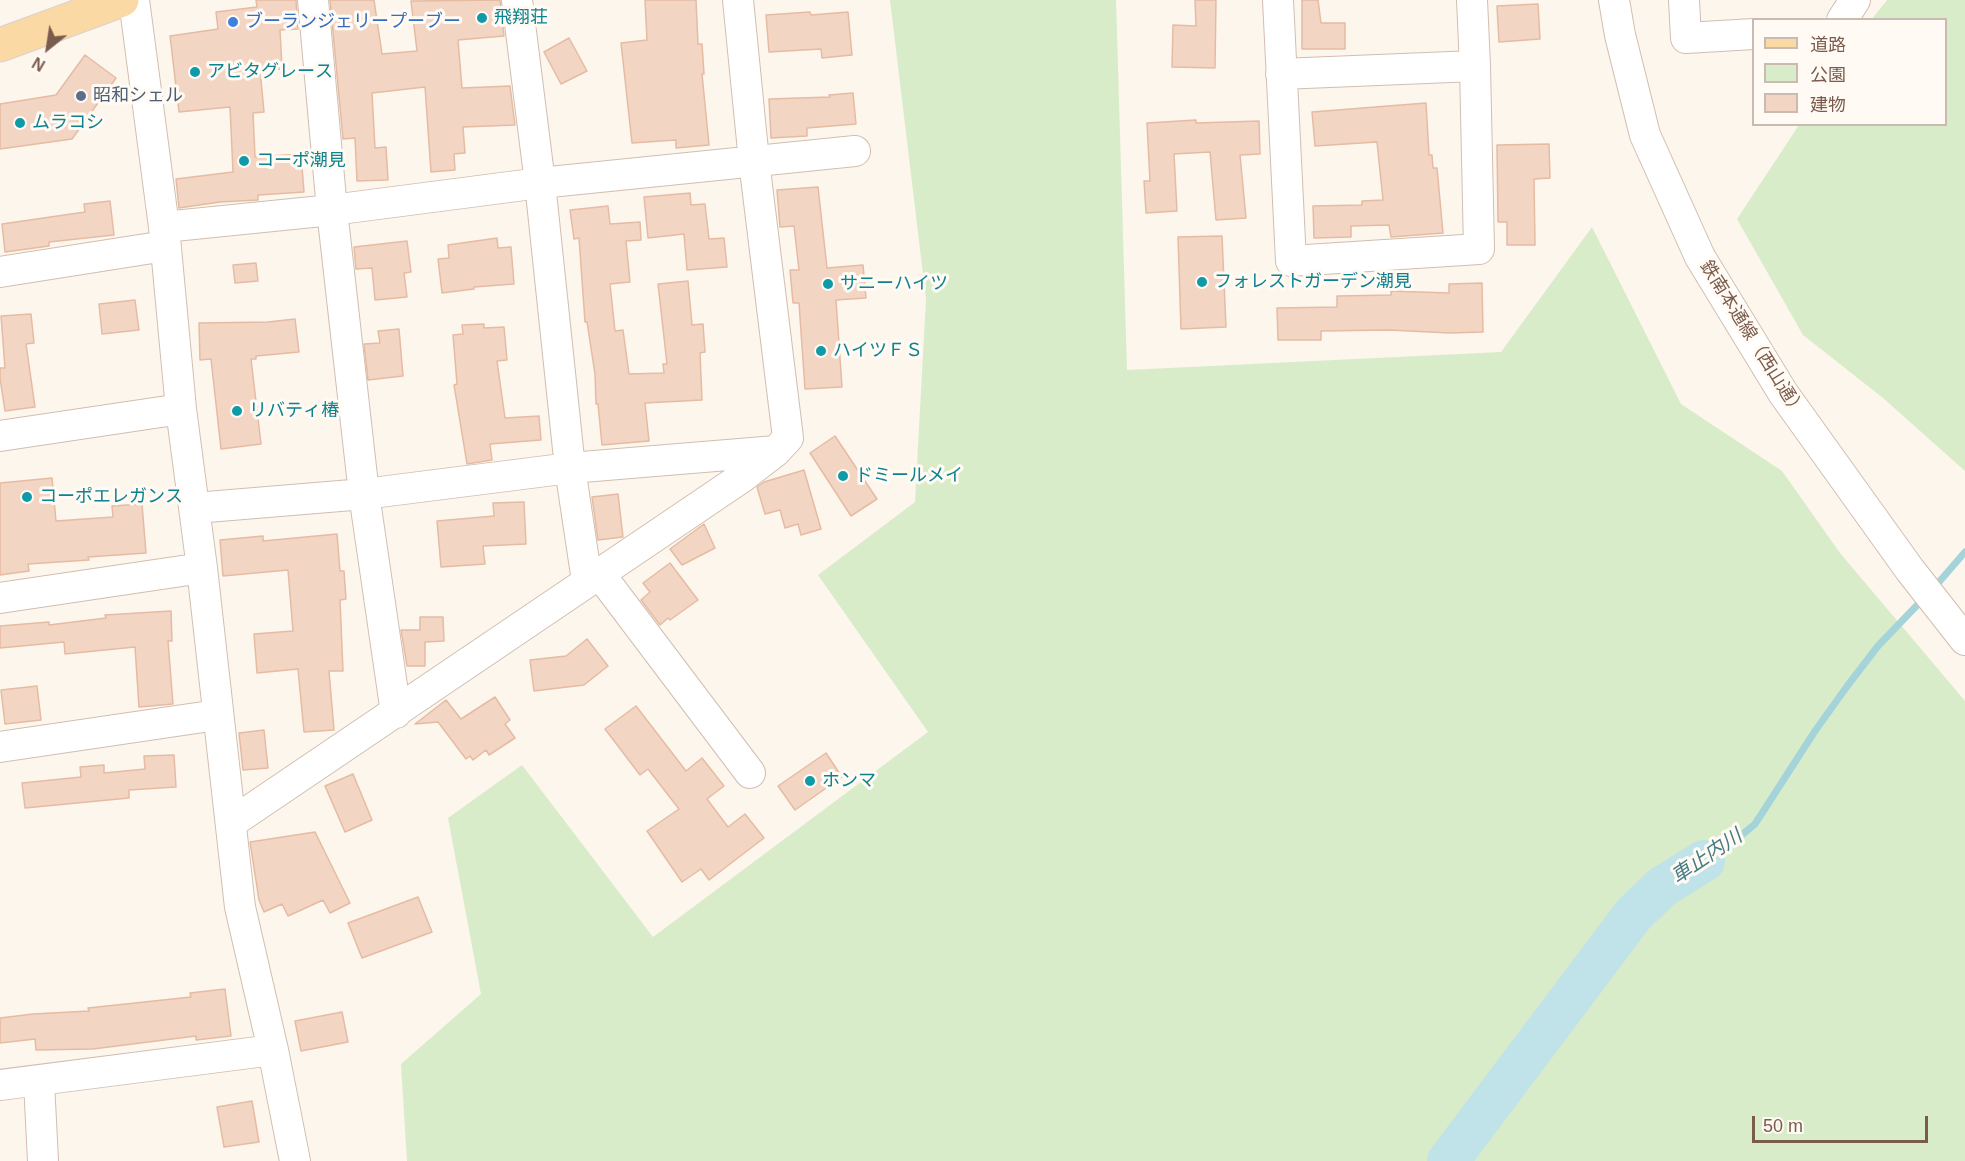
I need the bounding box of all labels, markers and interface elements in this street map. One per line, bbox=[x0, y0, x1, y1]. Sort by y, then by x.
place label: 飛翔荘 bbox=[494, 7, 548, 29]
place label: ブーランジェリープーブー bbox=[245, 11, 461, 33]
marker: 飛翔荘 bbox=[475, 11, 489, 25]
marker: ブーランジェリープーブー bbox=[226, 15, 240, 29]
north arrow bbox=[18, 18, 78, 78]
legend bbox=[1752, 18, 1947, 126]
text: 道路 bbox=[1810, 35, 1846, 55]
text: N bbox=[29, 54, 48, 74]
place label: アビタグレース bbox=[207, 61, 333, 83]
marker: アビタグレース bbox=[188, 65, 202, 79]
text: 公園 bbox=[1810, 65, 1846, 85]
place label: 昭和シェル bbox=[93, 85, 183, 107]
marker: 昭和シェル bbox=[74, 89, 88, 103]
text: 建物 bbox=[1810, 95, 1846, 115]
place label: ムラコシ bbox=[32, 112, 104, 134]
marker: ムラコシ bbox=[13, 116, 27, 130]
place label: コーポ潮見 bbox=[256, 150, 346, 172]
marker: コーポ潮見 bbox=[237, 154, 251, 168]
street label: 鉄南本通線（西山通） bbox=[1695, 257, 1809, 421]
place label: フォレストガーデン潮見 bbox=[1214, 271, 1412, 293]
place label: サニーハイツ bbox=[840, 273, 948, 295]
marker: フォレストガーデン潮見 bbox=[1195, 275, 1209, 289]
marker: サニーハイツ bbox=[821, 277, 835, 291]
place label: ハイツＦＳ bbox=[833, 340, 923, 362]
marker: ハイツＦＳ bbox=[814, 344, 828, 358]
place label: リバティ椿 bbox=[249, 400, 339, 422]
marker: リバティ椿 bbox=[230, 404, 244, 418]
place label: ドミールメイ bbox=[855, 465, 963, 487]
marker: ドミールメイ bbox=[836, 469, 850, 483]
place label: コーポエレガンス bbox=[39, 486, 183, 508]
marker: コーポエレガンス bbox=[20, 490, 34, 504]
place label: ホンマ bbox=[822, 770, 876, 792]
marker: ホンマ bbox=[803, 774, 817, 788]
water label: 車止内川 bbox=[1667, 825, 1747, 889]
scale bar bbox=[1755, 1104, 1930, 1142]
text: 50 m bbox=[1763, 1116, 1803, 1136]

